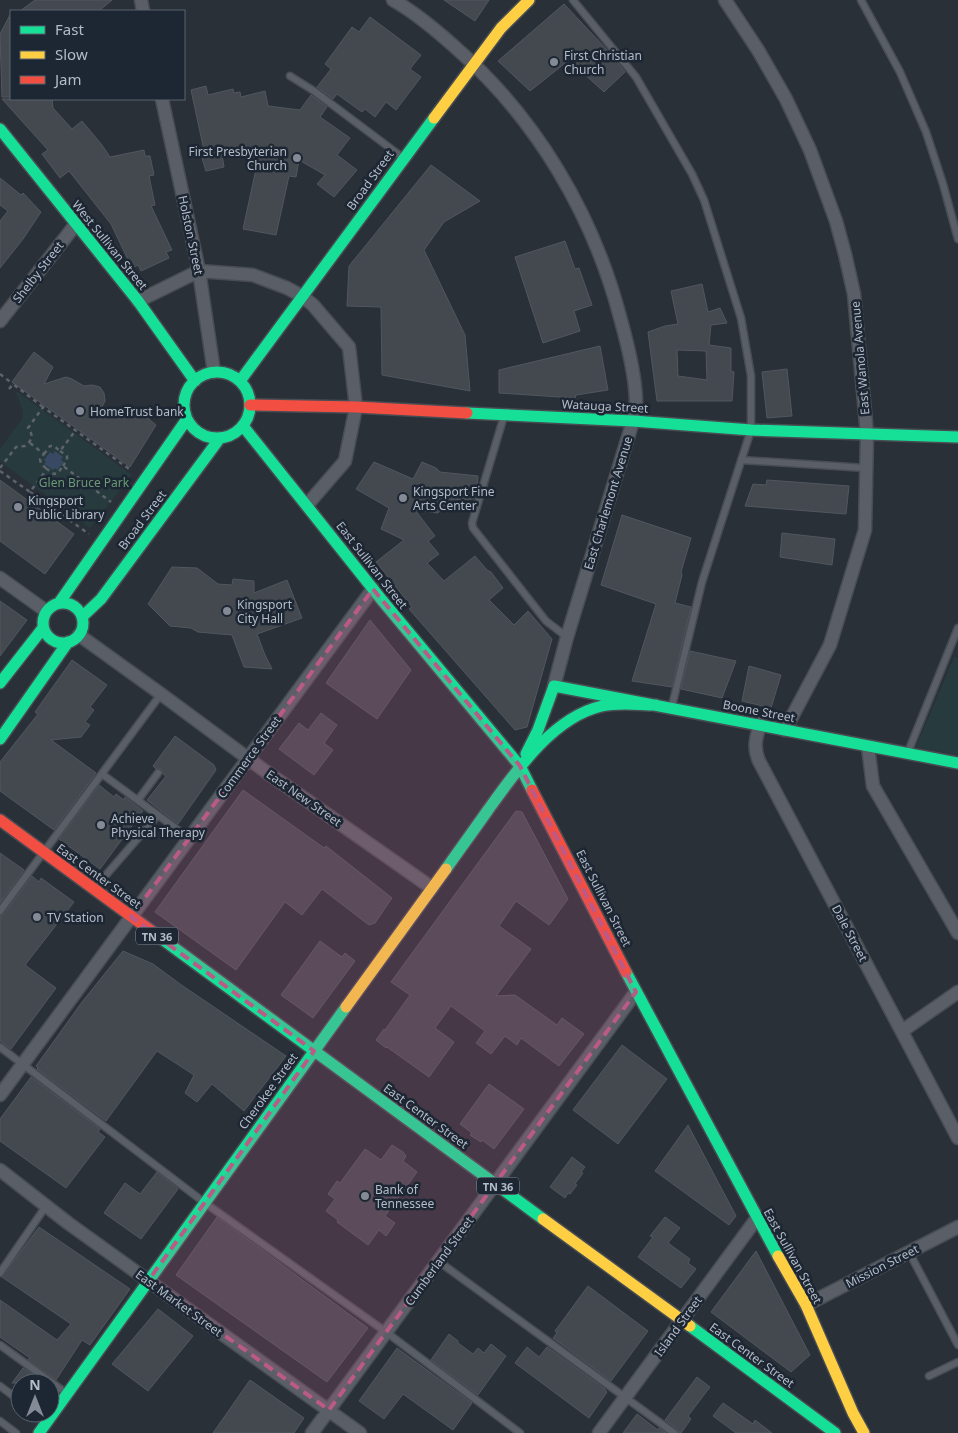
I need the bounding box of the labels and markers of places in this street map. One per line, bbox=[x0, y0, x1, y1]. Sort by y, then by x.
place label: First Christian Church bbox=[564, 47, 642, 78]
marker: First Christian Church bbox=[548, 56, 560, 68]
place label: First Presbyterian Church bbox=[188, 143, 287, 174]
marker: First Presbyterian Church bbox=[291, 152, 303, 164]
place label: HomeTrust bank bbox=[90, 403, 184, 420]
marker: HomeTrust bank bbox=[74, 405, 86, 417]
place label: Kingsport Fine Arts Center bbox=[413, 483, 495, 514]
place label: Kingsport Public Library bbox=[28, 492, 105, 523]
marker: Kingsport Fine Arts Center bbox=[397, 492, 409, 504]
marker: Kingsport Public Library bbox=[12, 501, 24, 513]
place label: Kingsport City Hall bbox=[237, 596, 293, 627]
marker: Kingsport City Hall bbox=[221, 605, 233, 617]
place label: Achieve Physical Therapy bbox=[111, 810, 206, 841]
marker: Achieve Physical Therapy bbox=[95, 819, 107, 831]
place label: TV Station bbox=[47, 909, 104, 926]
marker: TV Station bbox=[31, 911, 43, 923]
place label: Bank of Tennessee bbox=[375, 1181, 434, 1212]
marker: Bank of Tennessee bbox=[359, 1190, 371, 1202]

